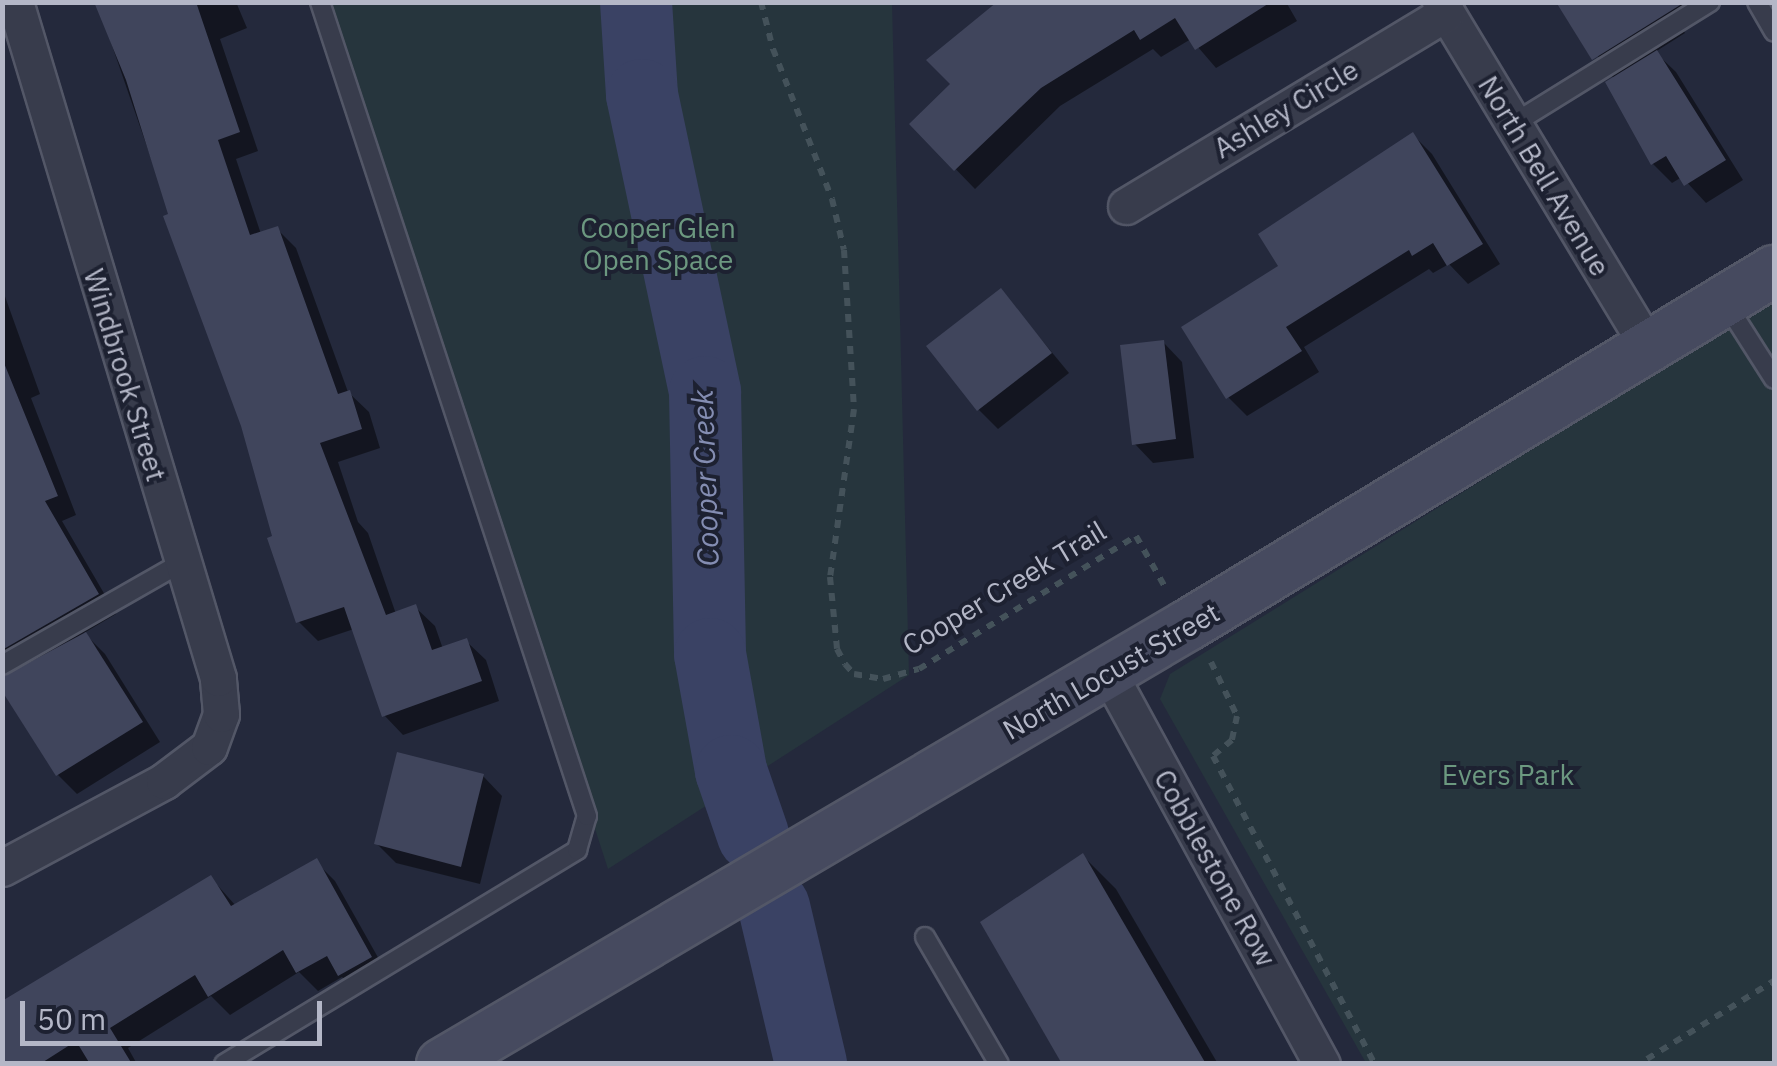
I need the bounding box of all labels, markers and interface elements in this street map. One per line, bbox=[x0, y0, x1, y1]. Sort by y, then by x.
street label: Ashley Circle bbox=[1208, 53, 1364, 165]
street label: North Bell Avenue bbox=[1471, 70, 1617, 282]
park label: Cooper Glen Open Space bbox=[580, 211, 736, 277]
street label: Windbrook Street bbox=[77, 265, 173, 485]
water label: Cooper Creek bbox=[684, 389, 726, 567]
street label: Cooper Creek Trail bbox=[896, 514, 1112, 662]
street label: North Locust Street bbox=[997, 595, 1225, 747]
park label: Evers Park bbox=[1442, 758, 1574, 792]
street label: Cobblestone Row bbox=[1147, 764, 1283, 972]
scale bar bbox=[25, 981, 328, 1043]
text: 50 m bbox=[37, 999, 106, 1038]

